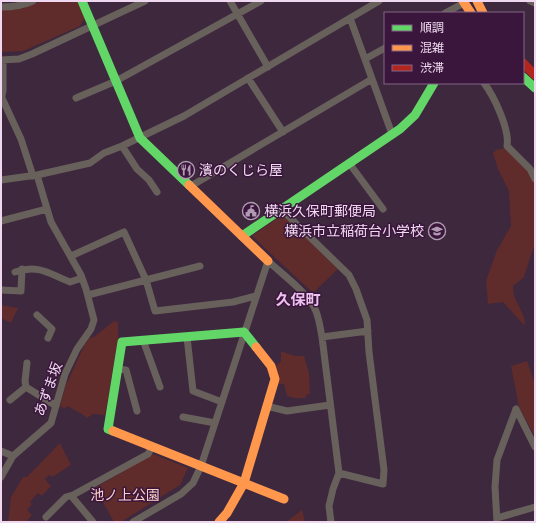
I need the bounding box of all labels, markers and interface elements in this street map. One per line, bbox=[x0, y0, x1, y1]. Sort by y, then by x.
legend bbox=[384, 12, 524, 84]
text: 順調 bbox=[420, 20, 444, 34]
text: 混雑 bbox=[420, 40, 444, 54]
text: 渋滞 bbox=[420, 60, 444, 74]
restaurant icon: 濱のくじら屋 bbox=[176, 160, 196, 180]
place label: 濱のくじら屋 bbox=[199, 161, 283, 178]
public building icon: 横浜久保町郵便局 bbox=[241, 201, 261, 221]
place label: 横浜久保町郵便局 bbox=[264, 202, 376, 219]
school or university icon: 横浜市立稲荷台小学校 bbox=[427, 221, 447, 241]
place label: 横浜市立稲荷台小学校 bbox=[284, 222, 424, 239]
district label: 久保町 bbox=[275, 290, 321, 308]
street label: あずま坂 bbox=[30, 360, 65, 418]
park label: 池ノ上公園 bbox=[90, 486, 160, 503]

